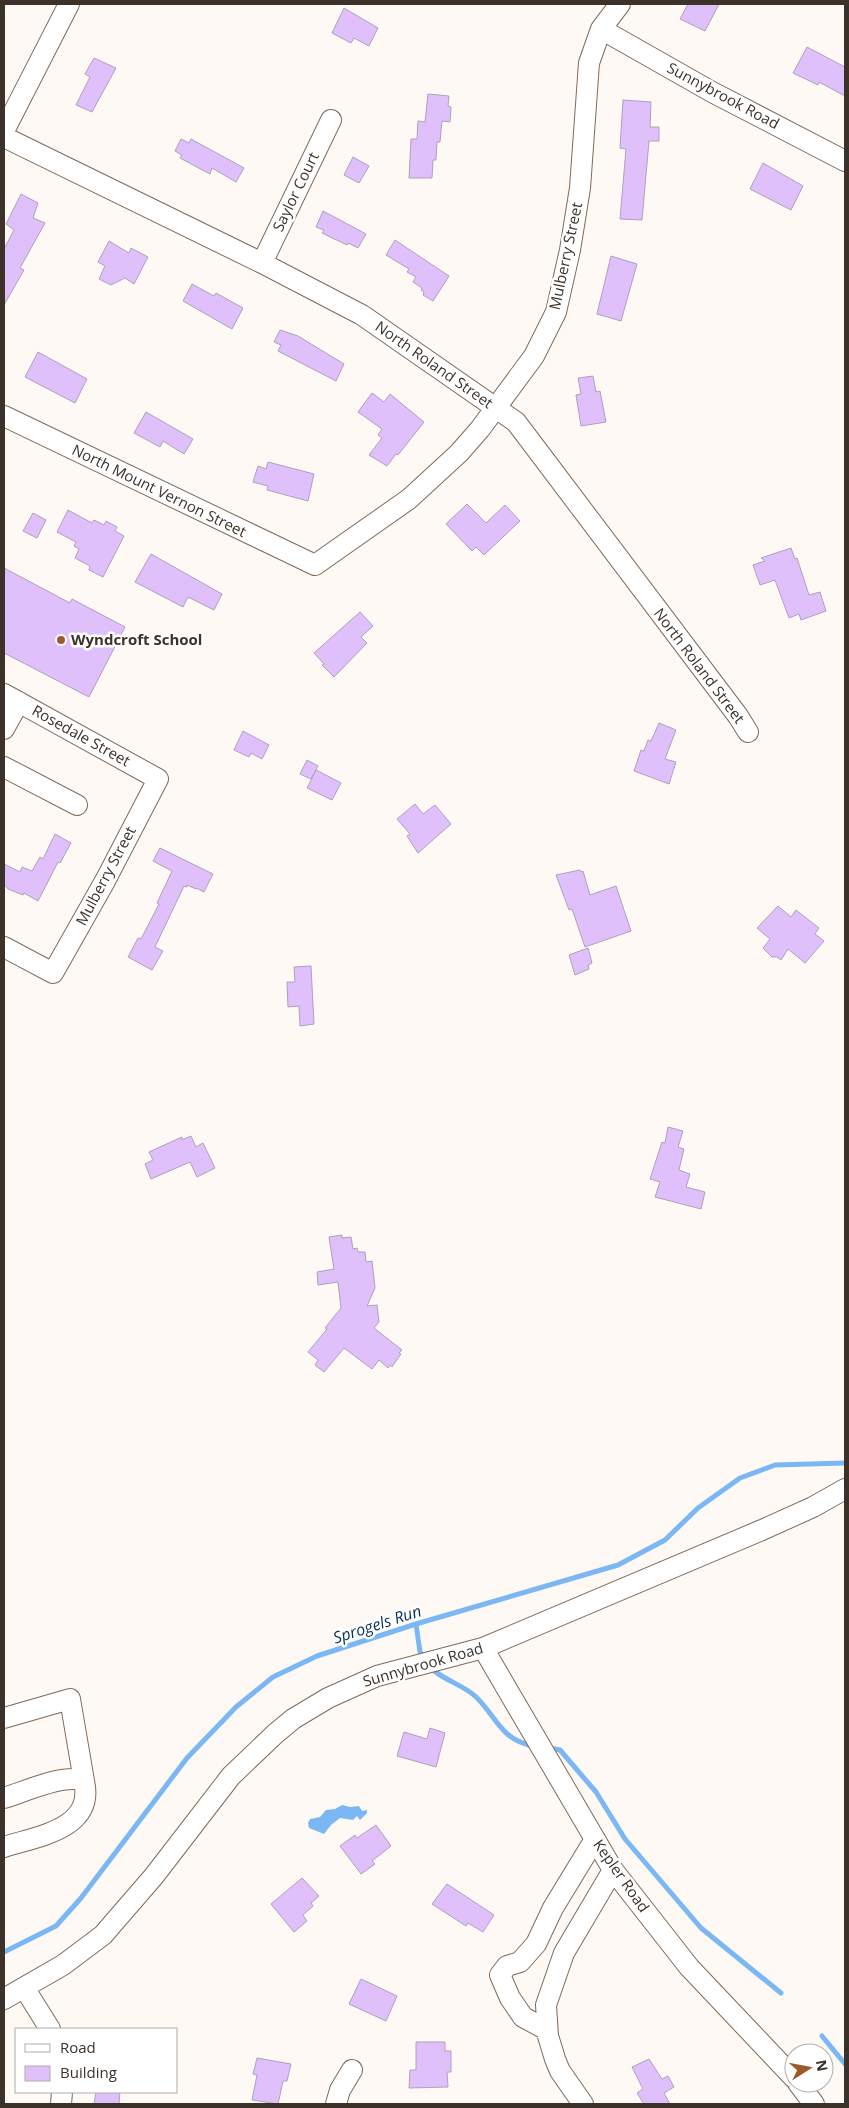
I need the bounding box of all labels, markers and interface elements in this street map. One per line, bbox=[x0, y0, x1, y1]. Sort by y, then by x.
street label: Sunnybrook Road bbox=[664, 57, 783, 133]
street label: Saylor Court bbox=[267, 149, 323, 235]
street label: Mulberry Street bbox=[544, 200, 586, 312]
street label: North Roland Street bbox=[372, 316, 497, 412]
street label: North Mount Vernon Street bbox=[69, 439, 250, 541]
street label: North Roland Street bbox=[650, 604, 750, 727]
place label: Wyndcroft School bbox=[71, 629, 202, 649]
marker: Wyndcroft School bbox=[55, 634, 67, 646]
street label: Rosedale Street bbox=[29, 700, 134, 770]
street label: Mulberry Street bbox=[71, 822, 140, 929]
water label: Sprogels Run bbox=[330, 1599, 424, 1649]
street label: Sunnybrook Road bbox=[360, 1637, 485, 1691]
street label: Kepler Road bbox=[589, 1835, 654, 1916]
legend bbox=[15, 2028, 178, 2093]
text: Road bbox=[60, 2037, 96, 2057]
north arrow bbox=[784, 2043, 834, 2093]
text: N bbox=[812, 2058, 833, 2073]
text: Building bbox=[60, 2062, 117, 2082]

